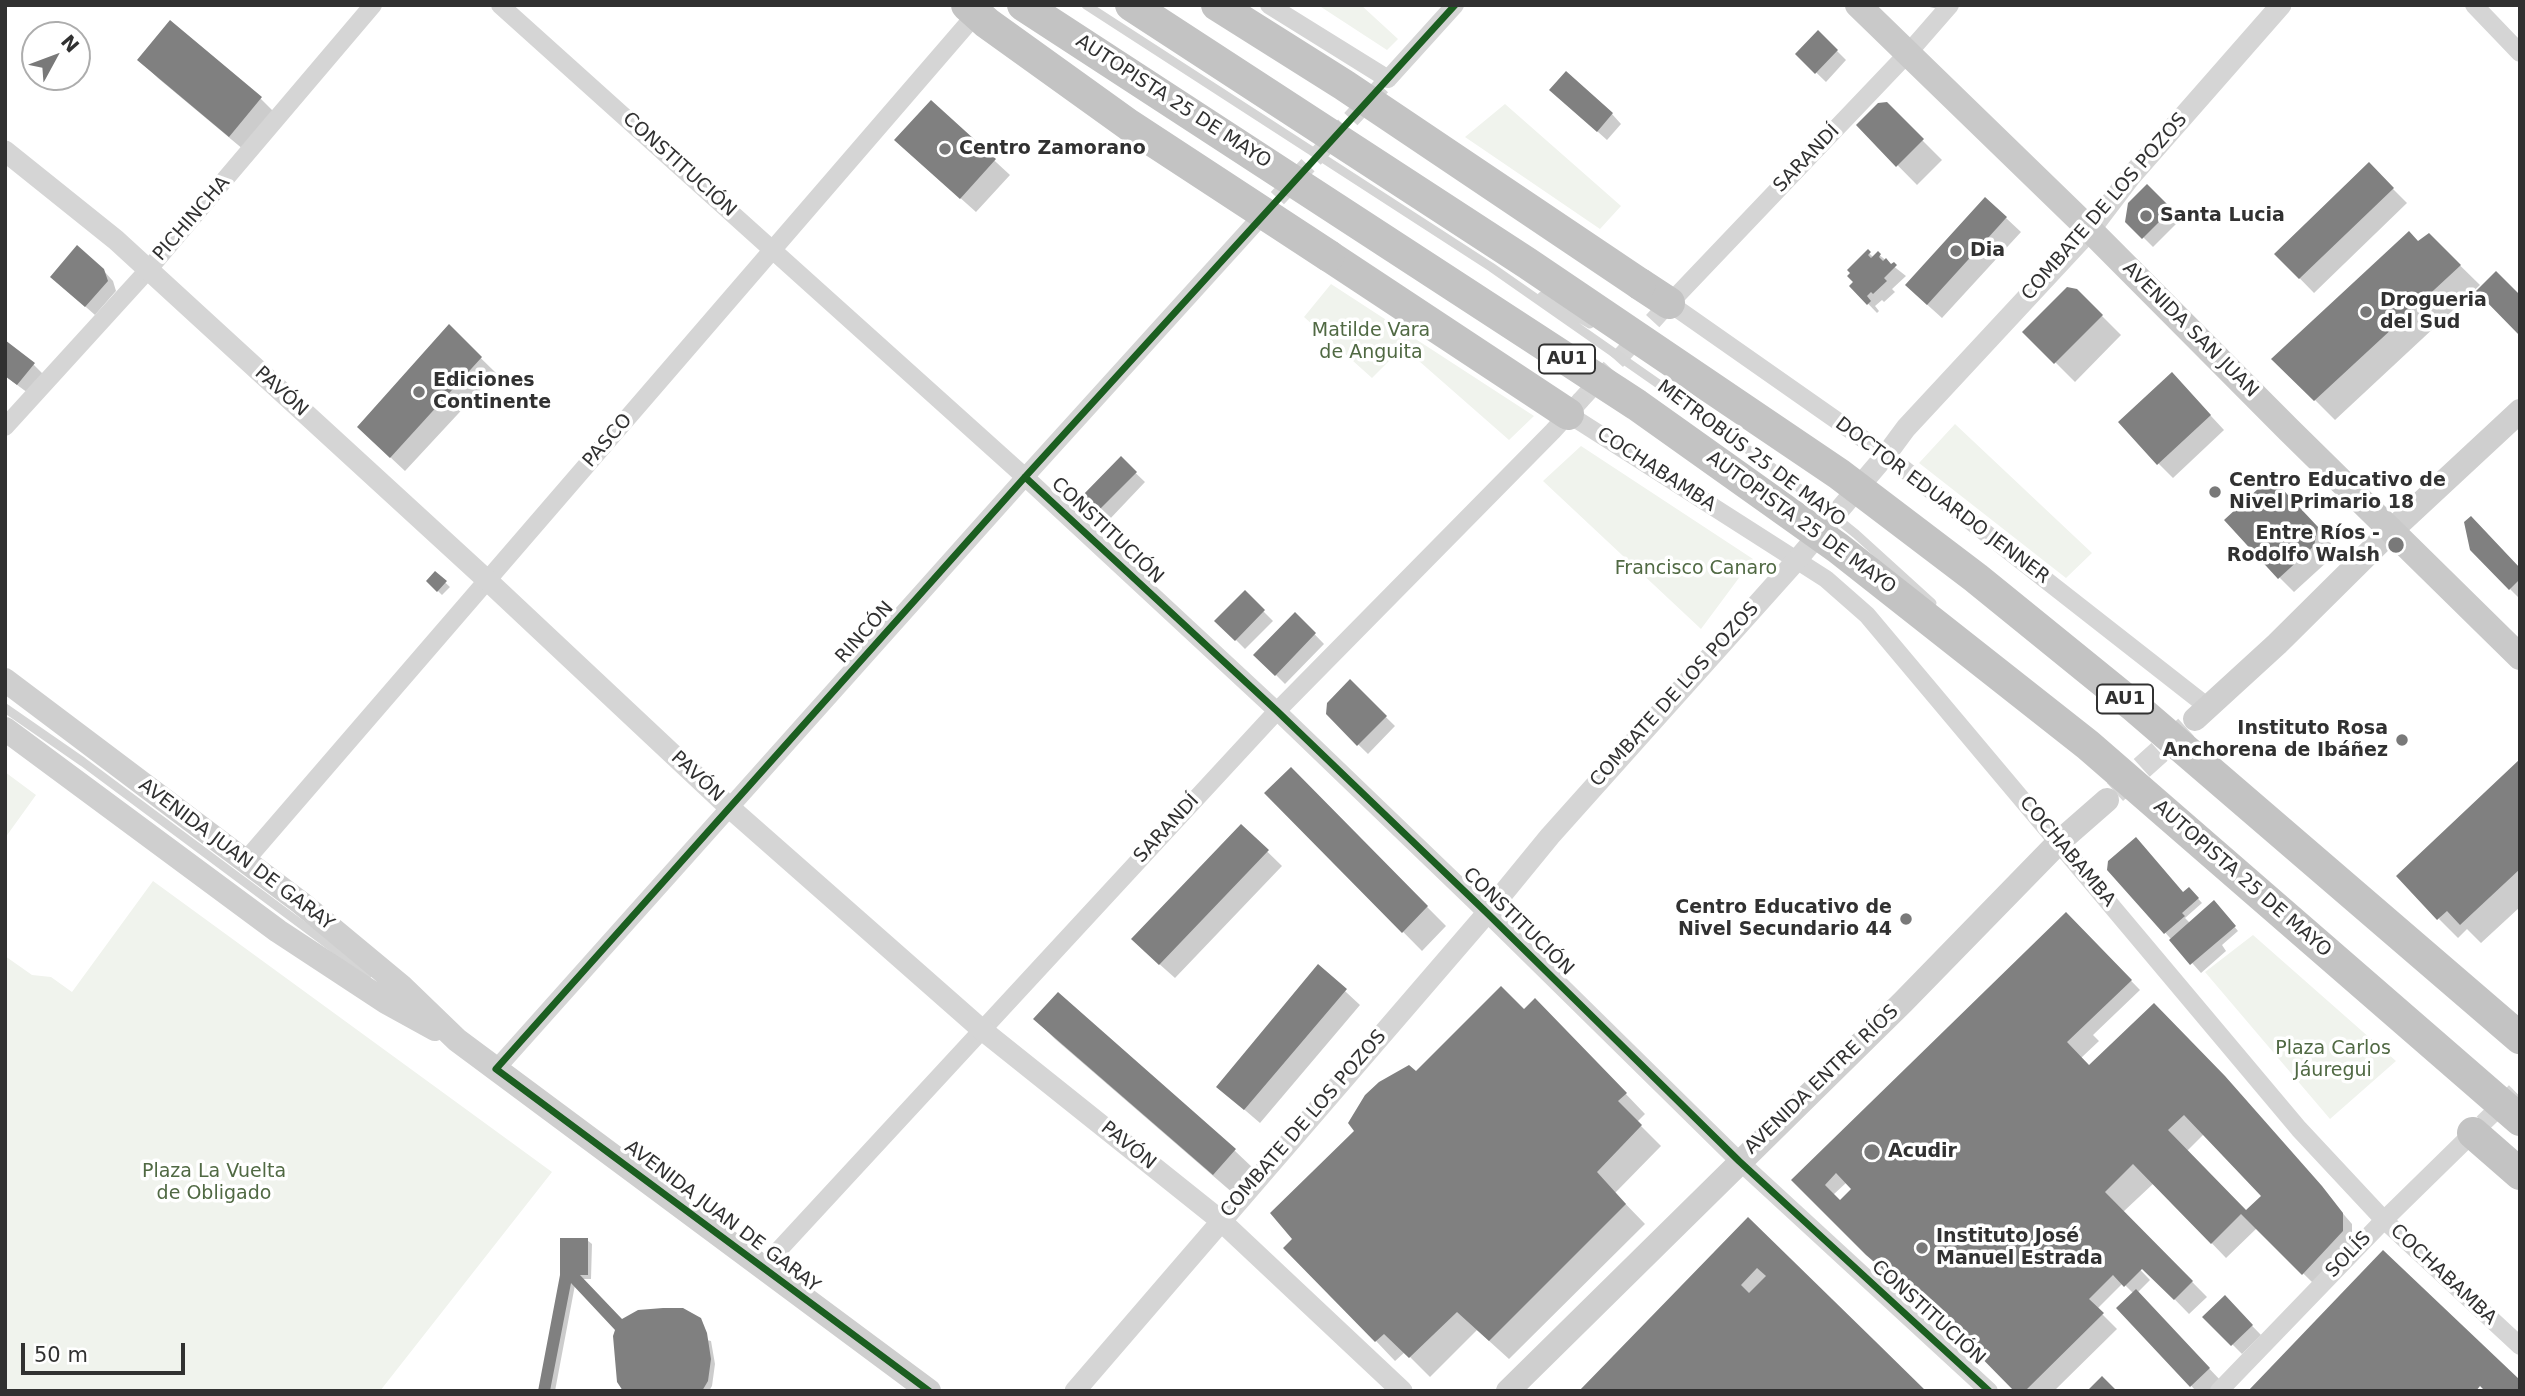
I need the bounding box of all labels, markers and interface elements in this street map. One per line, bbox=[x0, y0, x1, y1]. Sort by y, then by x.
north arrow bbox=[21, 21, 91, 91]
text: N bbox=[57, 30, 84, 57]
street label: AUTOPISTA 25 DE MAYO bbox=[1071, 30, 1275, 174]
street label: CONSTITUCIÓN bbox=[617, 108, 741, 222]
street label: COMBATE DE LOS POZOS bbox=[2017, 109, 2193, 305]
street label: SARANDÍ bbox=[1769, 120, 1845, 198]
place label: Centro Zamorano bbox=[959, 138, 1146, 160]
marker: Centro Zamorano bbox=[937, 141, 953, 157]
street label: PICHINCHA bbox=[149, 172, 235, 266]
place label: Santa Lucia bbox=[2160, 205, 2285, 227]
marker: Santa Lucia bbox=[2138, 208, 2154, 224]
place label: Dia bbox=[1970, 240, 2005, 262]
marker: Dia bbox=[1948, 243, 1964, 259]
street label: AVENIDA SAN JUAN bbox=[2117, 257, 2263, 403]
place label: Drogueria del Sud bbox=[2380, 290, 2487, 334]
marker: Drogueria del Sud bbox=[2358, 304, 2374, 320]
park label: Matilde Vara de Anguita bbox=[1312, 320, 1430, 364]
road number: AU1 bbox=[1539, 344, 1595, 374]
street label: PAVÓN bbox=[250, 362, 312, 422]
place label: Ediciones Continente bbox=[433, 370, 551, 414]
street label: METROBÚS 25 DE MAYO bbox=[1652, 376, 1850, 532]
marker: Ediciones Continente bbox=[411, 384, 427, 400]
street label: PASCO bbox=[579, 410, 637, 472]
street label: DOCTOR EDUARDO JENNER bbox=[1830, 413, 2054, 589]
street label: COCHABAMBA bbox=[1592, 423, 1720, 517]
street label: AUTOPISTA 25 DE MAYO bbox=[1702, 447, 1900, 599]
place label: Centro Educativo de Nivel Primario 18 bbox=[2229, 470, 2446, 514]
street label: CONSTITUCIÓN bbox=[1046, 473, 1168, 589]
marker: Centro Educativo de Nivel Primario 18 bbox=[2207, 484, 2223, 500]
place label: Entre Ríos - Rodolfo Walsh bbox=[2227, 523, 2380, 567]
marker: Entre Ríos - Rodolfo Walsh bbox=[2386, 535, 2406, 555]
park label: Francisco Canaro bbox=[1615, 558, 1777, 580]
street label: RINCÓN bbox=[831, 597, 899, 669]
street label: COMBATE DE LOS POZOS bbox=[1586, 598, 1764, 792]
road number: AU1 bbox=[2097, 684, 2153, 714]
place label: Instituto Rosa Anchorena de Ibáñez bbox=[2163, 718, 2388, 762]
marker: Instituto Rosa Anchorena de Ibáñez bbox=[2394, 732, 2410, 748]
street label: PAVÓN bbox=[666, 747, 728, 807]
street label: AVENIDA JUAN DE GARAY bbox=[134, 774, 338, 936]
street label: SARANDÍ bbox=[1130, 790, 1204, 868]
street label: COCHABAMBA bbox=[2014, 792, 2120, 912]
street label: AUTOPISTA 25 DE MAYO bbox=[2148, 796, 2336, 962]
street label: CONSTITUCIÓN bbox=[1458, 863, 1578, 981]
place label: Centro Educativo de Nivel Secundario 44 bbox=[1675, 897, 1892, 941]
marker: Centro Educativo de Nivel Secundario 44 bbox=[1898, 911, 1914, 927]
street label: AVENIDA ENTRE RÍOS bbox=[1740, 1001, 1904, 1159]
street label: COMBATE DE LOS POZOS bbox=[1216, 1026, 1392, 1222]
park label: Plaza Carlos Jáuregui bbox=[2275, 1038, 2391, 1082]
street label: PAVÓN bbox=[1096, 1117, 1160, 1175]
street label: AVENIDA JUAN DE GARAY bbox=[620, 1136, 824, 1298]
place label: Acudir bbox=[1888, 1141, 1957, 1163]
marker: Acudir bbox=[1862, 1142, 1882, 1162]
park label: Plaza La Vuelta de Obligado bbox=[142, 1161, 286, 1205]
street label: COCHABAMBA bbox=[2385, 1220, 2501, 1330]
place label: Instituto José Manuel Estrada bbox=[1936, 1226, 2103, 1270]
street label: SOLÍS bbox=[2322, 1227, 2376, 1283]
marker: Instituto José Manuel Estrada bbox=[1914, 1240, 1930, 1256]
street label: CONSTITUCIÓN bbox=[1866, 1256, 1990, 1370]
scale bar bbox=[24, 1330, 189, 1374]
text: 50 m bbox=[34, 1343, 88, 1367]

